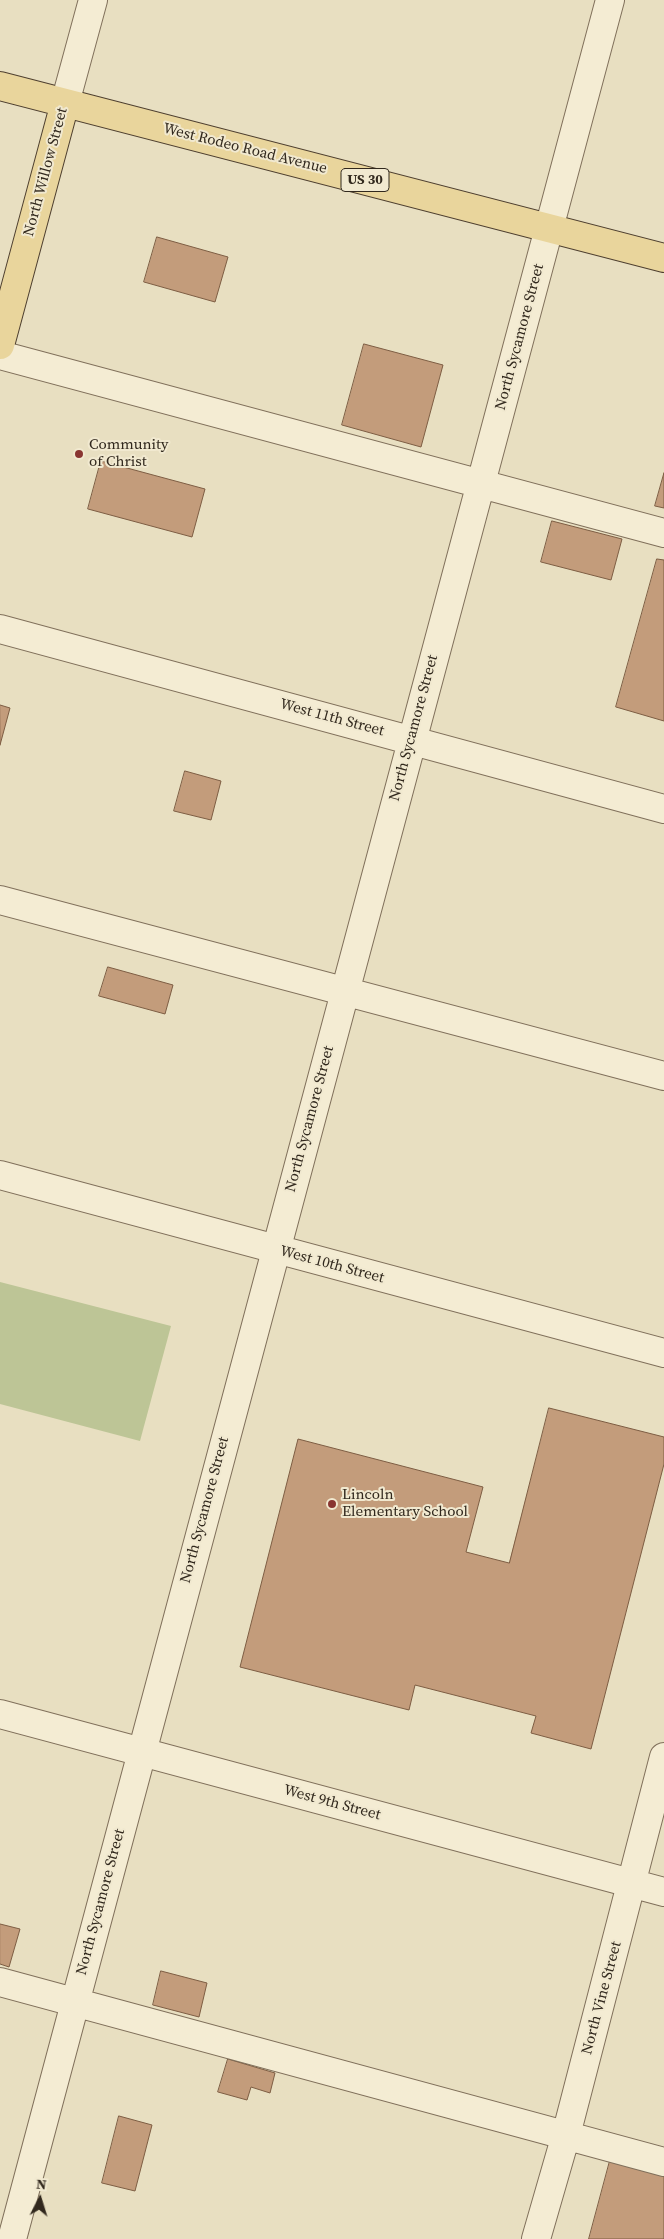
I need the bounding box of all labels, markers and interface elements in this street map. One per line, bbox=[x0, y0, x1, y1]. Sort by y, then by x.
street label: North Willow Street bbox=[20, 106, 72, 238]
street label: West Rodeo Road Avenue bbox=[161, 120, 329, 178]
road number: US 30 bbox=[341, 168, 389, 192]
street label: North Sycamore Street bbox=[492, 262, 548, 412]
place label: Community of Christ bbox=[89, 436, 169, 471]
marker: Community of Christ bbox=[73, 448, 85, 460]
street label: North Sycamore Street bbox=[386, 653, 442, 803]
street label: West 11th Street bbox=[278, 695, 386, 741]
street label: North Sycamore Street bbox=[282, 1044, 338, 1194]
street label: West 10th Street bbox=[278, 1242, 386, 1288]
street label: North Sycamore Street bbox=[177, 1435, 233, 1585]
place label: Lincoln Elementary School bbox=[342, 1486, 468, 1521]
marker: Lincoln Elementary School bbox=[326, 1498, 338, 1510]
street label: West 9th Street bbox=[282, 1781, 382, 1825]
street label: North Sycamore Street bbox=[73, 1827, 129, 1977]
street label: North Vine Street bbox=[578, 1940, 626, 2056]
north arrow bbox=[15, 2174, 65, 2224]
text: N bbox=[35, 2174, 47, 2194]

